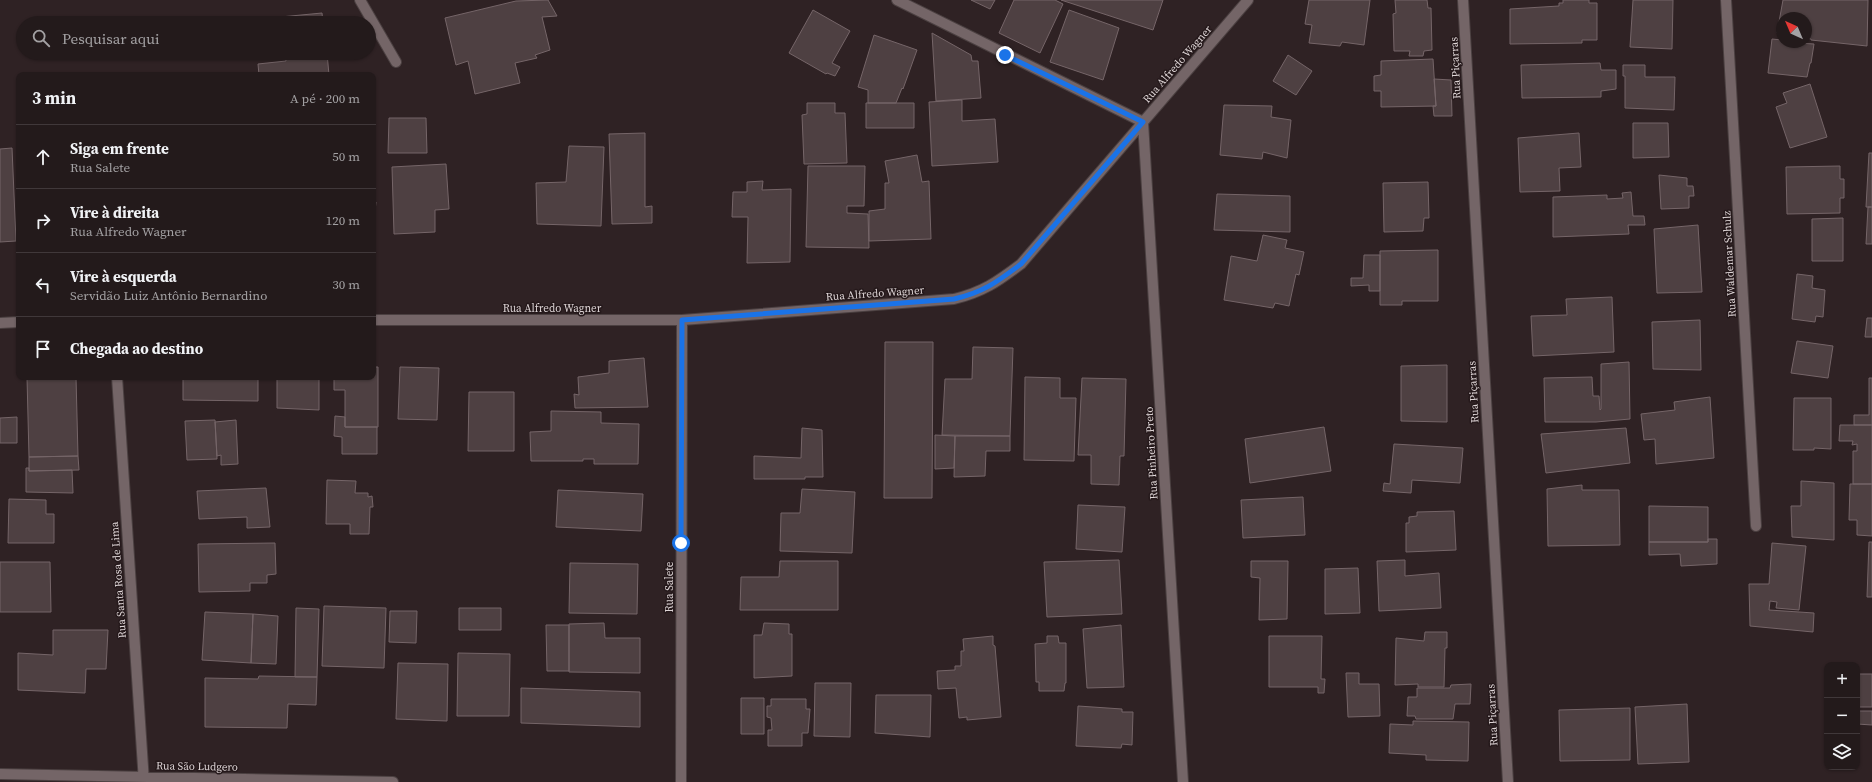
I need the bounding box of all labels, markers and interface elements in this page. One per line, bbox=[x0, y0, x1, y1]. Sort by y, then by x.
north arrow bbox=[1776, 12, 1812, 48]
search box bbox=[16, 16, 376, 60]
street label: Rua Alfredo Wagner bbox=[1139, 22, 1216, 106]
icon: search bbox=[30, 27, 52, 49]
text: Pesquisar aqui bbox=[62, 28, 159, 49]
street label: Rua Piçarras bbox=[1446, 36, 1465, 99]
route end bbox=[996, 46, 1014, 64]
text: 3 min bbox=[32, 86, 76, 110]
text: A pé · 200 m bbox=[290, 90, 360, 107]
text: Siga em frente bbox=[70, 138, 169, 159]
icon: ahead bbox=[32, 146, 54, 168]
text: 50 m bbox=[332, 148, 360, 165]
text: Rua Salete bbox=[70, 159, 130, 176]
text: Vire à direita bbox=[70, 202, 159, 223]
icon: right bbox=[32, 210, 54, 232]
street label: Rua Waldemar Schulz bbox=[1719, 210, 1740, 318]
text: 120 m bbox=[326, 212, 360, 229]
text: Rua Alfredo Wagner bbox=[70, 223, 187, 240]
text: Vire à esquerda bbox=[70, 266, 177, 287]
icon: left bbox=[32, 274, 54, 296]
text: 30 m bbox=[332, 276, 360, 293]
street label: Rua Alfredo Wagner bbox=[825, 283, 925, 304]
text: Servidão Luiz Antônio Bernardino bbox=[70, 287, 267, 304]
street label: Rua Alfredo Wagner bbox=[503, 301, 602, 316]
icon: arrive bbox=[32, 338, 54, 360]
text: Chegada ao destino bbox=[70, 338, 203, 359]
street label: Rua Piçarras bbox=[1464, 360, 1483, 423]
street label: Rua Pinheiro Preto bbox=[1142, 406, 1161, 500]
street label: Rua Santa Rosa de Lima bbox=[107, 521, 130, 639]
route start bbox=[672, 534, 690, 552]
street label: Rua Salete bbox=[662, 561, 677, 612]
map controls bbox=[1824, 662, 1860, 770]
button: + bbox=[1824, 662, 1860, 698]
street label: Rua Piçarras bbox=[1483, 683, 1502, 746]
button: − bbox=[1824, 698, 1860, 734]
button: layers bbox=[1824, 734, 1860, 770]
street label: Rua São Ludgero bbox=[156, 758, 238, 775]

